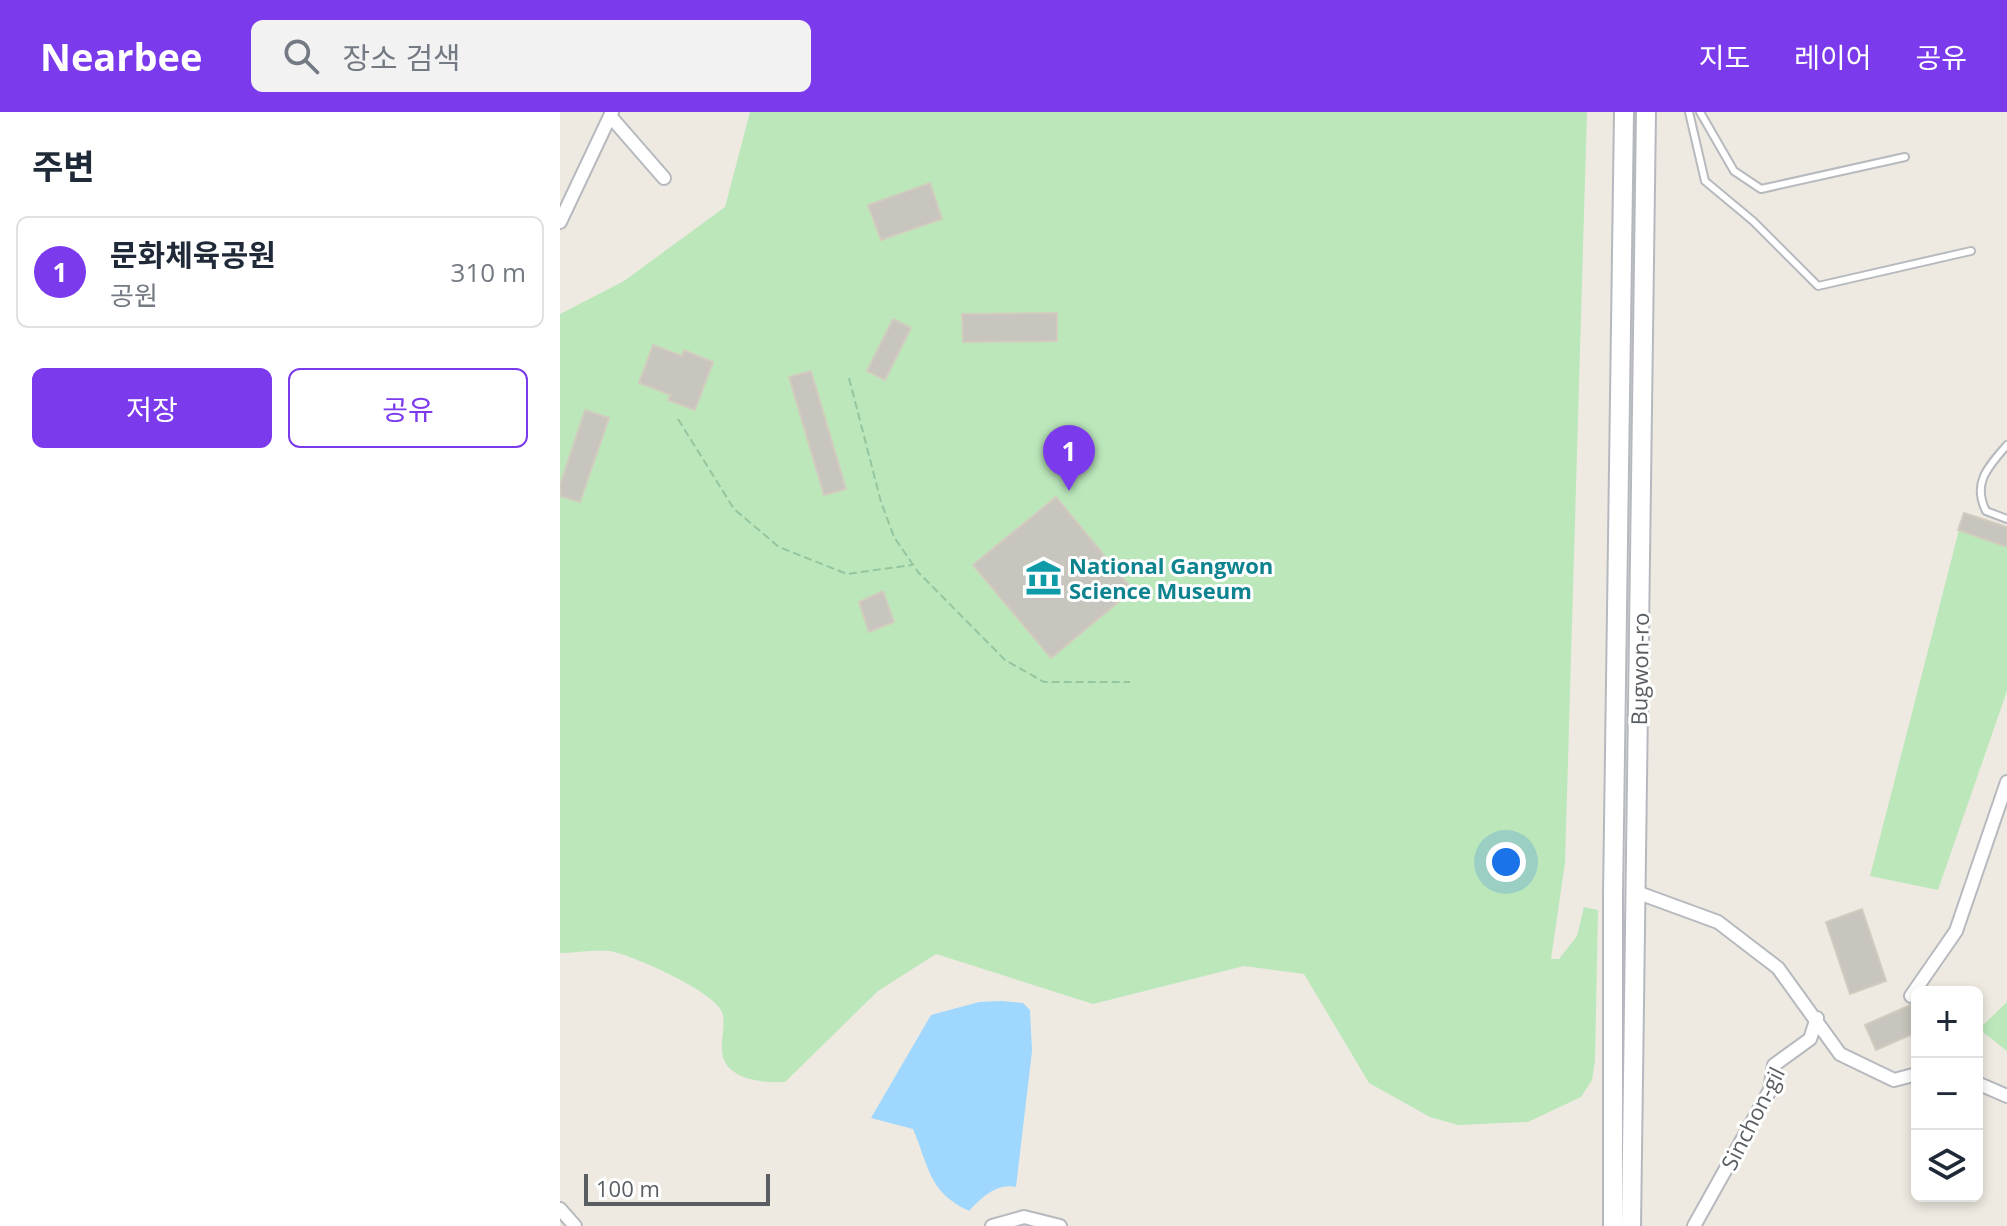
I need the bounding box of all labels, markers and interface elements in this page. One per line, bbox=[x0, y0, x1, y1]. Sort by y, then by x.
search box bbox=[251, 20, 811, 92]
text: Nearbee bbox=[40, 30, 203, 82]
icon: search bbox=[279, 34, 323, 78]
text: 장소 검색 bbox=[343, 37, 461, 78]
text: 지도 bbox=[1699, 38, 1750, 76]
text: 레이어 bbox=[1794, 38, 1871, 76]
text: 공유 bbox=[1915, 38, 1967, 76]
text: 주변 bbox=[32, 143, 95, 189]
text: 문화체육공원 bbox=[110, 234, 276, 275]
text: 1 bbox=[53, 254, 67, 290]
text: 310 m bbox=[451, 254, 526, 290]
text: 공원 bbox=[110, 277, 158, 313]
button: 저장 bbox=[32, 368, 272, 448]
button: 공유 bbox=[288, 368, 528, 448]
pin: 1 bbox=[1043, 425, 1095, 491]
place label: National Gangwon Science Museum bbox=[1069, 550, 1273, 605]
museum icon: National Gangwon Science Museum bbox=[1024, 559, 1062, 597]
street label: Bugwon-ro bbox=[1623, 612, 1655, 726]
your location bbox=[1486, 842, 1526, 882]
map controls bbox=[1911, 986, 1983, 1202]
button: + bbox=[1911, 986, 1983, 1058]
button: − bbox=[1911, 1058, 1983, 1130]
street label: Sinchon-gil bbox=[1713, 1061, 1791, 1175]
button: layers bbox=[1911, 1130, 1983, 1202]
scale bar bbox=[584, 1170, 770, 1206]
text: 100 m bbox=[596, 1173, 660, 1203]

